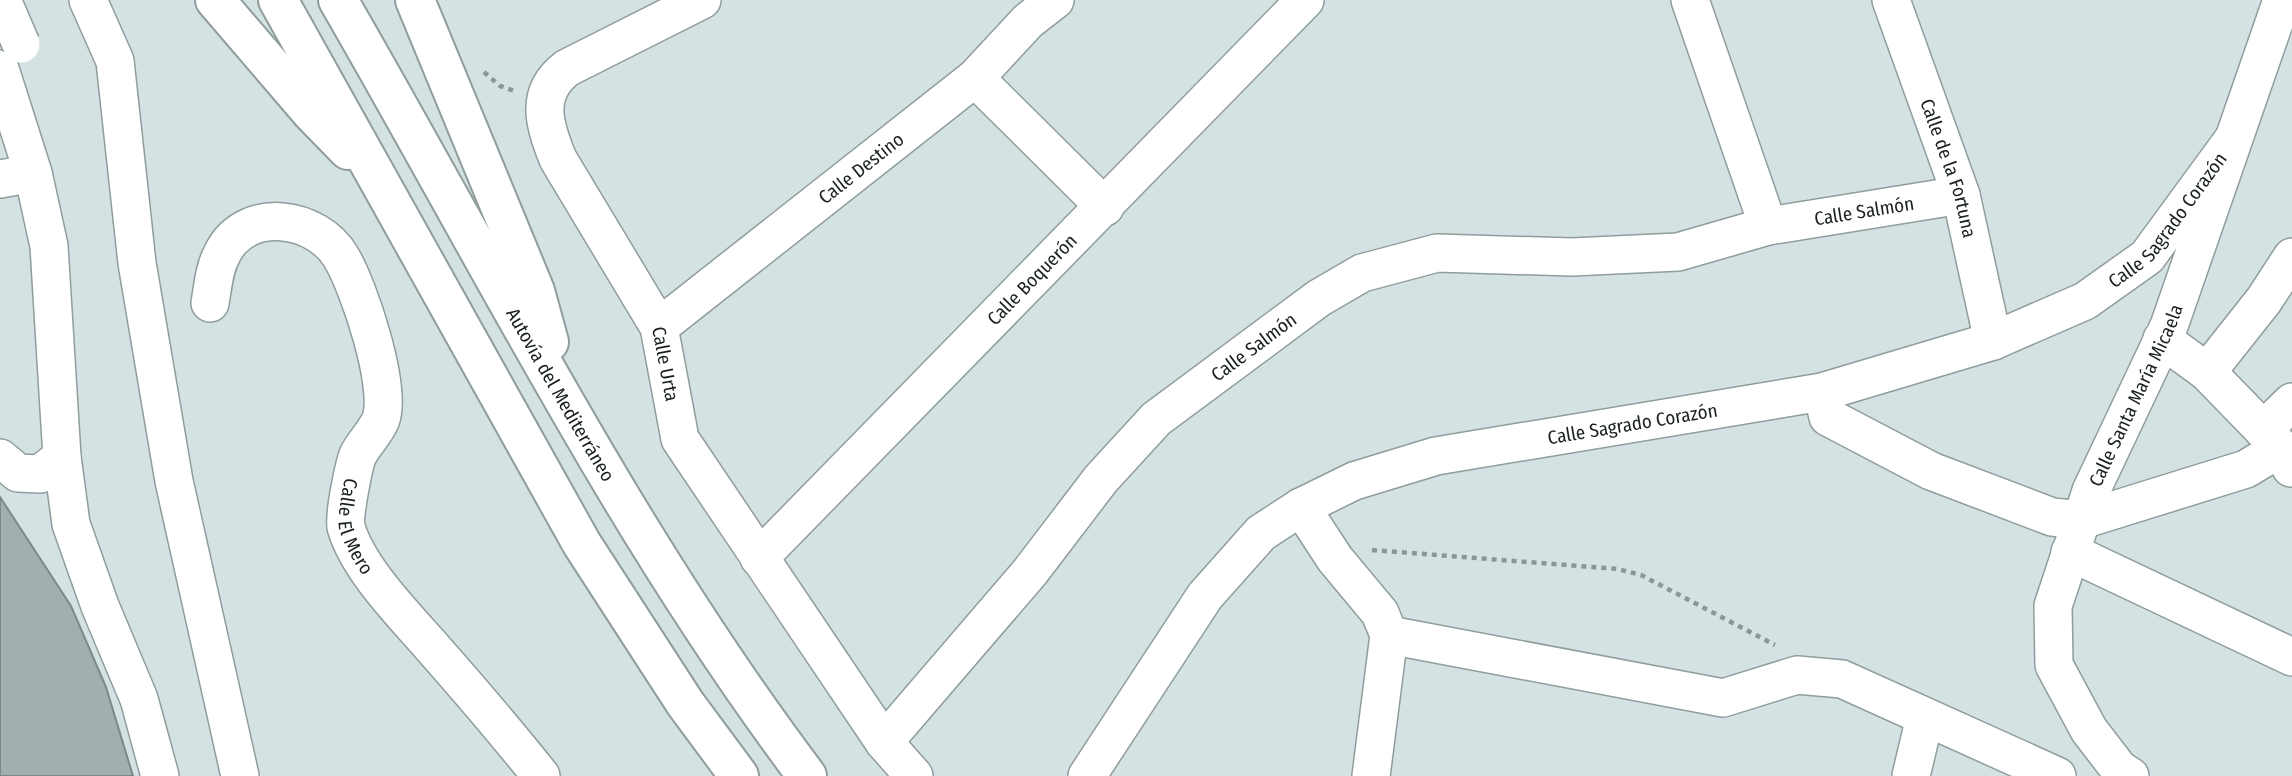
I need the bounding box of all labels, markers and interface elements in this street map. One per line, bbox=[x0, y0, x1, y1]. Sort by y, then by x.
street label: Calle de la Fortuna bbox=[1916, 95, 1982, 240]
street label: Calle Destino bbox=[814, 127, 908, 209]
street label: Calle Sagrado Corazón bbox=[2104, 148, 2231, 292]
street label: Calle Salmón bbox=[1813, 191, 1916, 230]
street label: Calle Boquerón bbox=[982, 229, 1081, 330]
street label: Calle Santa María Micaela bbox=[2083, 301, 2187, 490]
street label: Autovía del Mediterráneo bbox=[502, 304, 620, 485]
street label: Calle Salmón bbox=[1206, 307, 1301, 386]
street label: Calle Urta bbox=[648, 325, 684, 403]
street label: Calle Sagrado Corazón bbox=[1546, 398, 1719, 449]
street label: Calle El Mero bbox=[334, 476, 379, 578]

